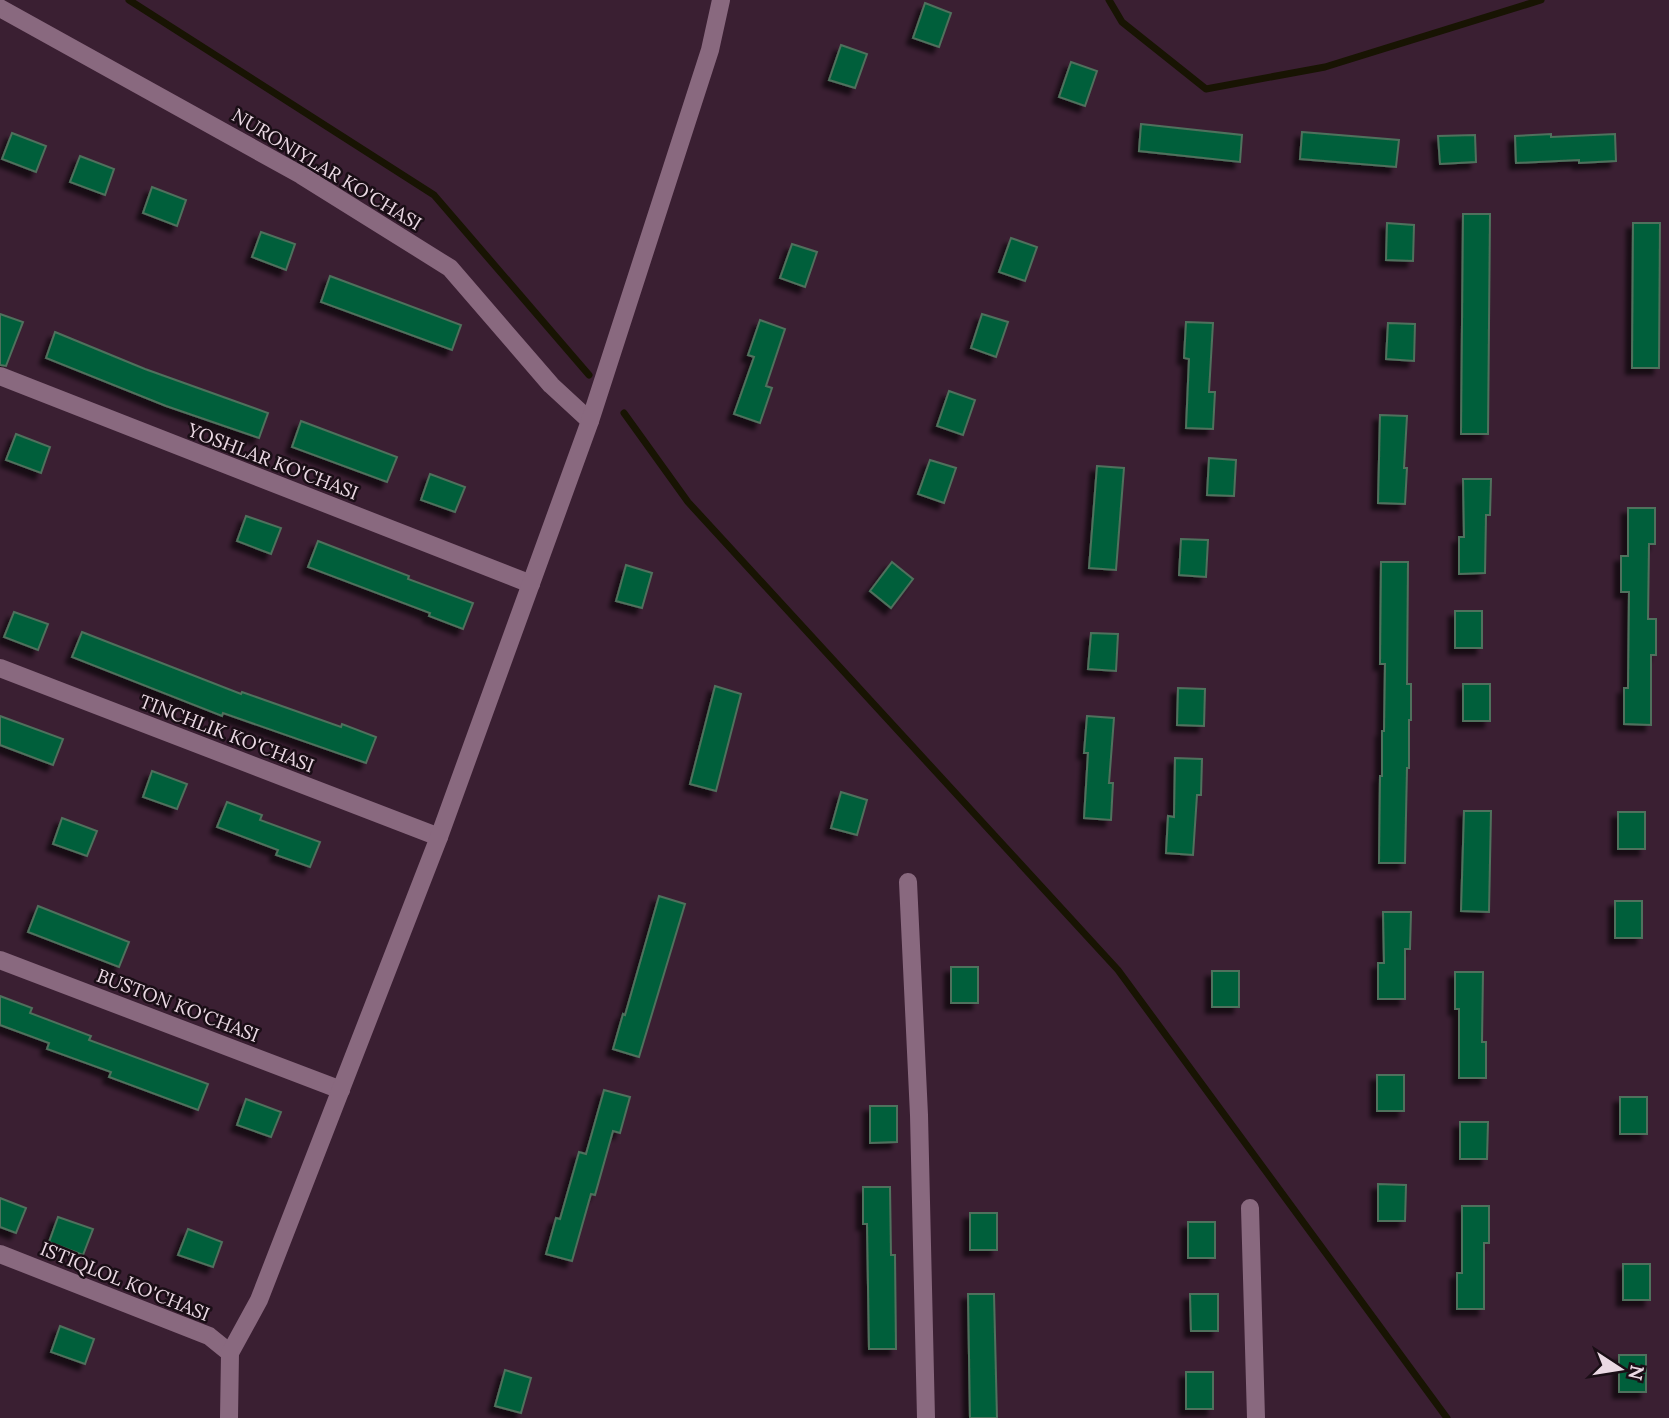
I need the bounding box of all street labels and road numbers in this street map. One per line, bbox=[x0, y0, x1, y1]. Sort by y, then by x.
street label: NURONIYLAR KO'CHASI bbox=[228, 103, 426, 235]
street label: YOSHLAR KO'CHASI bbox=[183, 417, 362, 505]
street label: TINCHLIK KO'CHASI bbox=[136, 689, 318, 777]
street label: BUSTON KO'CHASI bbox=[93, 963, 263, 1047]
street label: ISTIQLOL KO'CHASI bbox=[37, 1236, 213, 1326]

